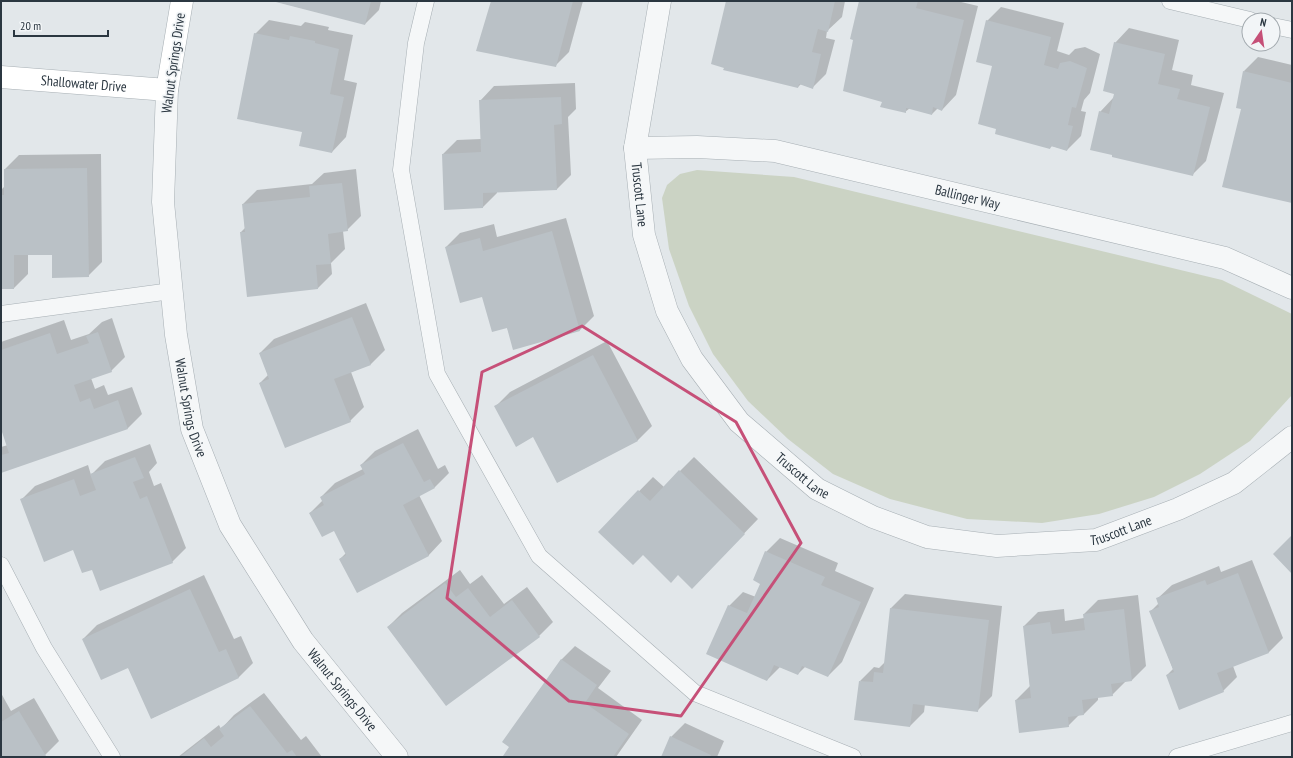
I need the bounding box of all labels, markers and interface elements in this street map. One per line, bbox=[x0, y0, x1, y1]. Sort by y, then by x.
street label: Walnut Springs Drive bbox=[157, 11, 189, 114]
scale bar bbox=[14, 12, 108, 38]
north arrow bbox=[1241, 12, 1281, 52]
text: N bbox=[1259, 15, 1268, 30]
text: 20 m bbox=[20, 18, 41, 33]
street label: Shallowater Drive bbox=[40, 71, 128, 96]
street label: Truscott Lane bbox=[628, 162, 652, 228]
street label: Ballinger Way bbox=[933, 180, 1003, 213]
street label: Walnut Springs Drive bbox=[171, 357, 211, 460]
street label: Truscott Lane bbox=[772, 448, 833, 503]
street label: Truscott Lane bbox=[1090, 511, 1154, 549]
street label: Walnut Springs Drive bbox=[304, 645, 381, 735]

